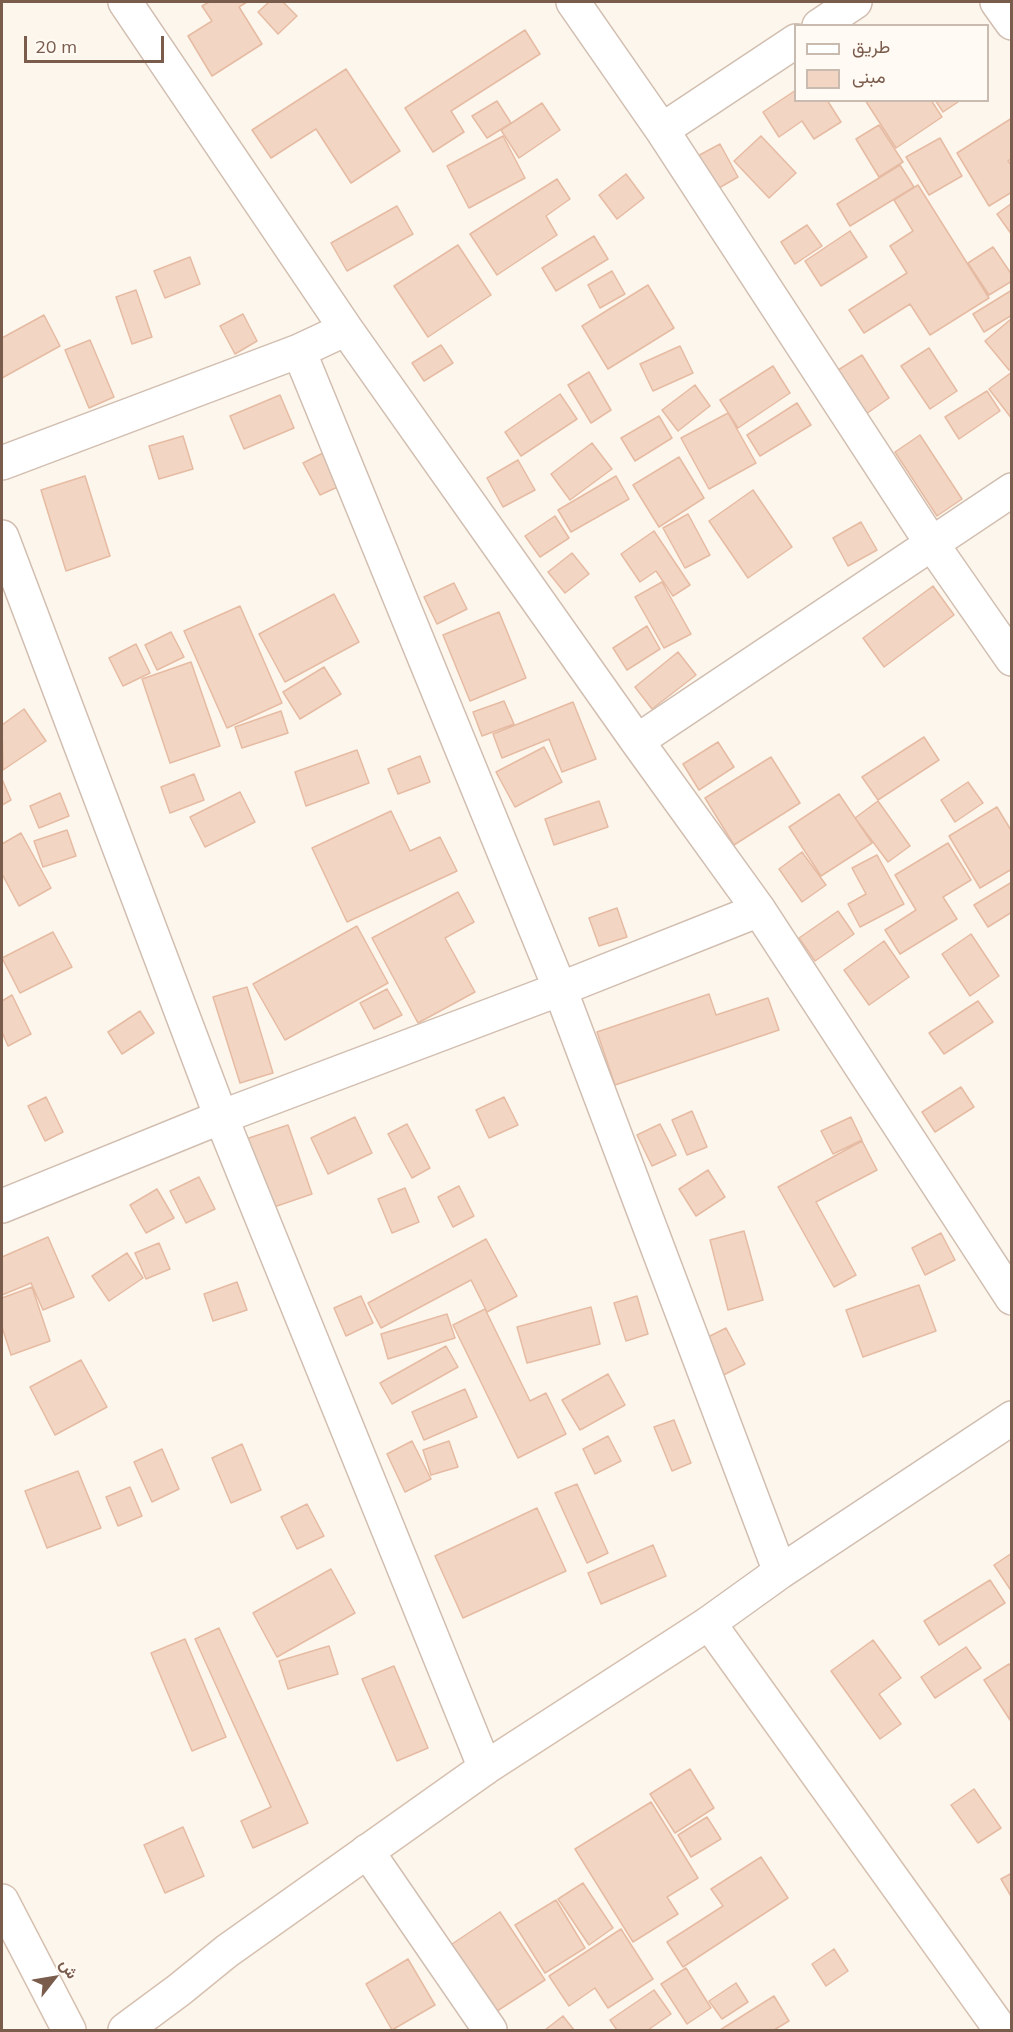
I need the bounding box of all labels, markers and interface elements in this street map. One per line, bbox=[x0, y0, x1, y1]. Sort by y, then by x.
scale bar bbox=[27, 24, 166, 62]
legend bbox=[794, 24, 989, 102]
text: 20 m bbox=[35, 35, 77, 58]
text: طريق bbox=[852, 35, 890, 58]
text: مبنى bbox=[852, 65, 886, 88]
north arrow bbox=[24, 1948, 84, 2008]
text: ش bbox=[56, 1955, 83, 1982]

